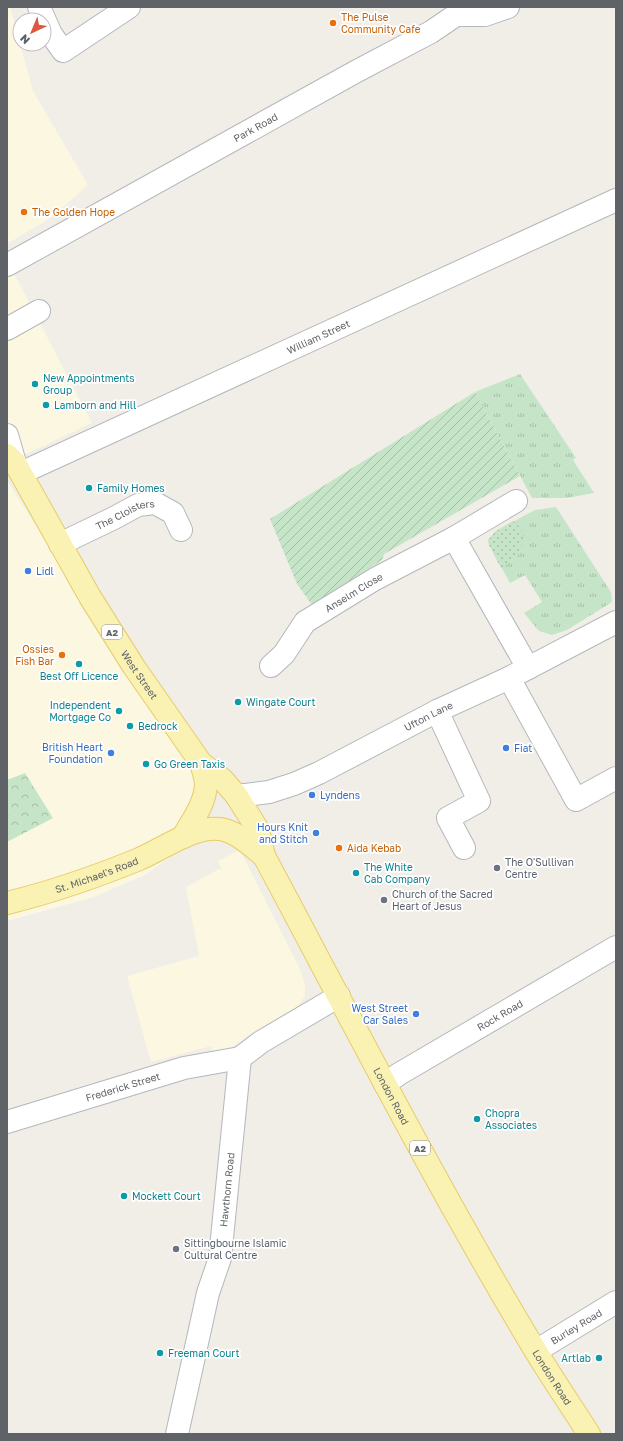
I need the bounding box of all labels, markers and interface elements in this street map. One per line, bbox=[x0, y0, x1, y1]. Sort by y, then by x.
place label: The Pulse Community Cafe bbox=[341, 11, 421, 35]
north arrow bbox=[12, 12, 52, 52]
marker: The Pulse Community Cafe bbox=[328, 18, 338, 28]
text: N bbox=[17, 32, 32, 47]
street label: Park Road bbox=[231, 110, 280, 144]
place label: The Golden Hope bbox=[32, 206, 115, 218]
marker: The Golden Hope bbox=[19, 207, 29, 217]
street label: William Street bbox=[285, 317, 352, 356]
place label: New Appointments Group bbox=[43, 372, 135, 396]
marker: New Appointments Group bbox=[30, 379, 40, 389]
place label: Lamborn and Hill bbox=[54, 399, 136, 411]
marker: Lamborn and Hill bbox=[41, 400, 51, 410]
place label: Family Homes bbox=[97, 482, 165, 494]
marker: Family Homes bbox=[84, 483, 94, 493]
street label: The Cloisters bbox=[94, 497, 155, 532]
place label: Lidl bbox=[36, 565, 54, 577]
marker: Lidl bbox=[23, 566, 33, 576]
street label: Anselm Close bbox=[323, 570, 385, 614]
road number: A2 bbox=[102, 625, 122, 639]
place label: Ossies Fish Bar bbox=[15, 643, 54, 667]
street label: West Street bbox=[119, 648, 160, 701]
marker: Ossies Fish Bar bbox=[57, 650, 67, 660]
marker: Best Off Licence bbox=[74, 659, 84, 669]
place label: Best Off Licence bbox=[40, 670, 119, 682]
place label: Wingate Court bbox=[246, 696, 315, 708]
marker: Wingate Court bbox=[233, 697, 243, 707]
place label: Independent Mortgage Co bbox=[49, 699, 111, 723]
street label: Ufton Lane bbox=[402, 699, 455, 733]
marker: Independent Mortgage Co bbox=[114, 706, 124, 716]
place label: Bedrock bbox=[138, 720, 178, 732]
marker: Bedrock bbox=[125, 721, 135, 731]
place label: British Heart Foundation bbox=[42, 741, 103, 765]
place label: Fiat bbox=[514, 742, 532, 754]
marker: Fiat bbox=[501, 743, 511, 753]
marker: British Heart Foundation bbox=[106, 748, 116, 758]
place label: Go Green Taxis bbox=[154, 758, 225, 770]
marker: Go Green Taxis bbox=[141, 759, 151, 769]
place label: Lyndens bbox=[320, 789, 360, 801]
marker: Lyndens bbox=[307, 790, 317, 800]
place label: Hours Knit and Stitch bbox=[257, 821, 308, 845]
marker: Hours Knit and Stitch bbox=[311, 828, 321, 838]
place label: Aida Kebab bbox=[347, 842, 401, 854]
marker: Aida Kebab bbox=[334, 843, 344, 853]
street label: St. Michael's Road bbox=[54, 854, 140, 895]
place label: The O'Sullivan Centre bbox=[505, 856, 574, 880]
place label: The White Cab Company bbox=[364, 861, 430, 885]
marker: The O'Sullivan Centre bbox=[492, 863, 502, 873]
marker: The White Cab Company bbox=[351, 868, 361, 878]
place label: Church of the Sacred Heart of Jesus bbox=[392, 888, 493, 912]
marker: Church of the Sacred Heart of Jesus bbox=[379, 895, 389, 905]
street label: Rock Road bbox=[475, 997, 525, 1033]
place label: West Street Car Sales bbox=[352, 1002, 408, 1026]
marker: West Street Car Sales bbox=[411, 1009, 421, 1019]
street label: London Road bbox=[371, 1065, 412, 1127]
street label: Frederick Street bbox=[84, 1070, 161, 1104]
place label: Chopra Associates bbox=[485, 1107, 537, 1131]
marker: Chopra Associates bbox=[472, 1114, 482, 1124]
road number: A2 bbox=[410, 1141, 430, 1155]
street label: Hawthorn Road bbox=[217, 1152, 237, 1227]
place label: Mockett Court bbox=[132, 1190, 201, 1202]
marker: Mockett Court bbox=[119, 1191, 129, 1201]
place label: Sittingbourne Islamic Cultural Centre bbox=[184, 1237, 287, 1261]
marker: Sittingbourne Islamic Cultural Centre bbox=[171, 1244, 181, 1254]
street label: Burley Road bbox=[548, 1306, 604, 1347]
place label: Freeman Court bbox=[168, 1347, 239, 1359]
street label: London Road bbox=[530, 1347, 574, 1407]
marker: Freeman Court bbox=[155, 1348, 165, 1358]
place label: Artlab bbox=[561, 1352, 591, 1364]
marker: Artlab bbox=[594, 1353, 604, 1363]

